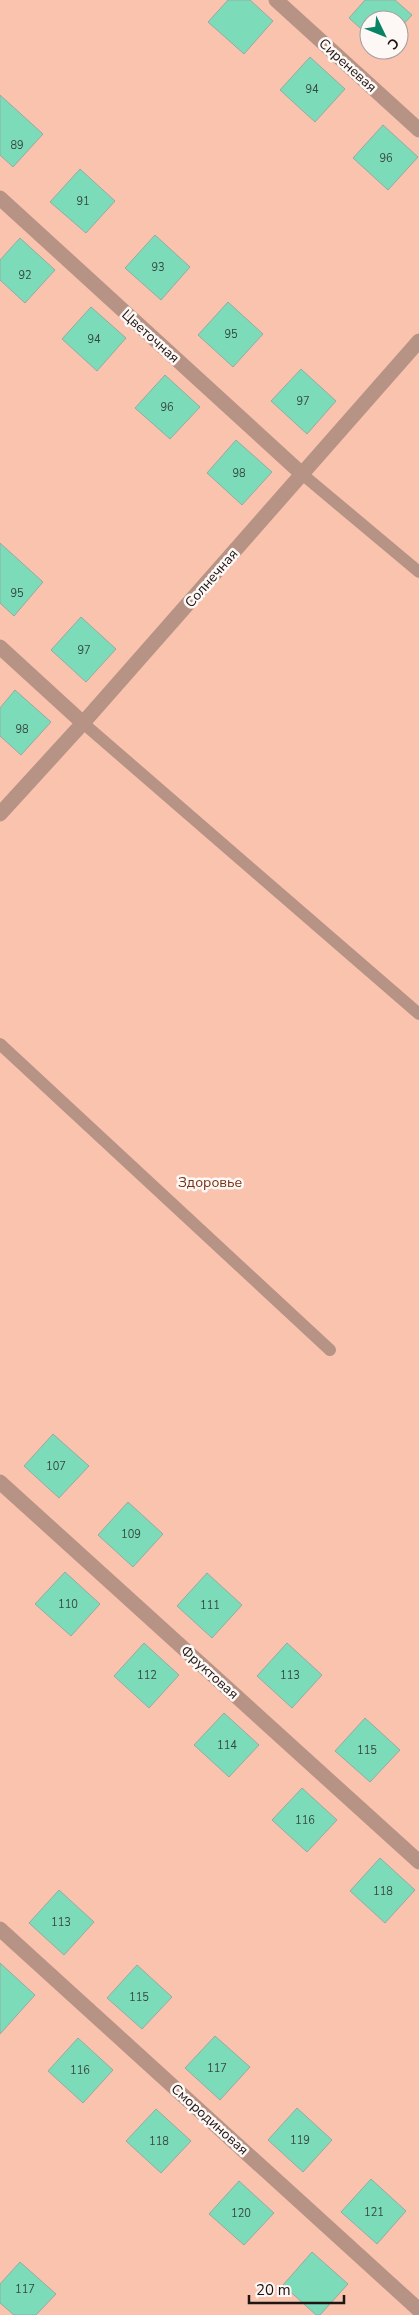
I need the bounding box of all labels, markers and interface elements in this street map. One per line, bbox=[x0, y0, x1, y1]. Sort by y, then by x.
north arrow bbox=[359, 10, 409, 60]
street label: Сиреневая bbox=[315, 34, 381, 97]
text: С bbox=[383, 34, 403, 54]
house number: 94 bbox=[305, 82, 319, 97]
house number: 89 bbox=[10, 138, 24, 153]
house number: 96 bbox=[379, 151, 393, 166]
house number: 91 bbox=[76, 194, 90, 209]
house number: 93 bbox=[151, 260, 165, 275]
house number: 92 bbox=[18, 268, 32, 283]
street label: Цветочная bbox=[118, 305, 184, 367]
house number: 95 bbox=[224, 327, 238, 342]
house number: 94 bbox=[87, 332, 101, 347]
house number: 97 bbox=[296, 394, 310, 409]
house number: 96 bbox=[160, 400, 174, 415]
house number: 98 bbox=[232, 466, 246, 481]
street label: Солнечная bbox=[181, 545, 242, 612]
house number: 95 bbox=[10, 586, 24, 601]
house number: 97 bbox=[77, 643, 91, 658]
house number: 98 bbox=[15, 722, 29, 737]
park label: Здоровье bbox=[178, 1173, 242, 1192]
house number: 107 bbox=[46, 1459, 66, 1474]
house number: 109 bbox=[121, 1527, 141, 1542]
house number: 110 bbox=[58, 1597, 78, 1612]
house number: 111 bbox=[200, 1598, 220, 1613]
street label: Фруктовая bbox=[177, 1641, 243, 1703]
house number: 112 bbox=[137, 1668, 157, 1683]
house number: 113 bbox=[280, 1668, 300, 1683]
house number: 114 bbox=[217, 1738, 237, 1753]
house number: 115 bbox=[357, 1743, 377, 1758]
house number: 116 bbox=[295, 1813, 315, 1828]
house number: 118 bbox=[373, 1884, 393, 1899]
house number: 113 bbox=[51, 1915, 71, 1930]
house number: 115 bbox=[129, 1990, 149, 2005]
house number: 117 bbox=[207, 2061, 227, 2076]
house number: 116 bbox=[70, 2063, 90, 2078]
street label: Смородиновая bbox=[167, 2079, 252, 2159]
house number: 119 bbox=[290, 2133, 310, 2148]
house number: 118 bbox=[149, 2134, 169, 2149]
house number: 121 bbox=[364, 2205, 384, 2220]
house number: 120 bbox=[231, 2206, 251, 2221]
scale bar bbox=[249, 2272, 344, 2304]
text: 20 m bbox=[256, 2280, 291, 2300]
house number: 117 bbox=[15, 2282, 35, 2297]

